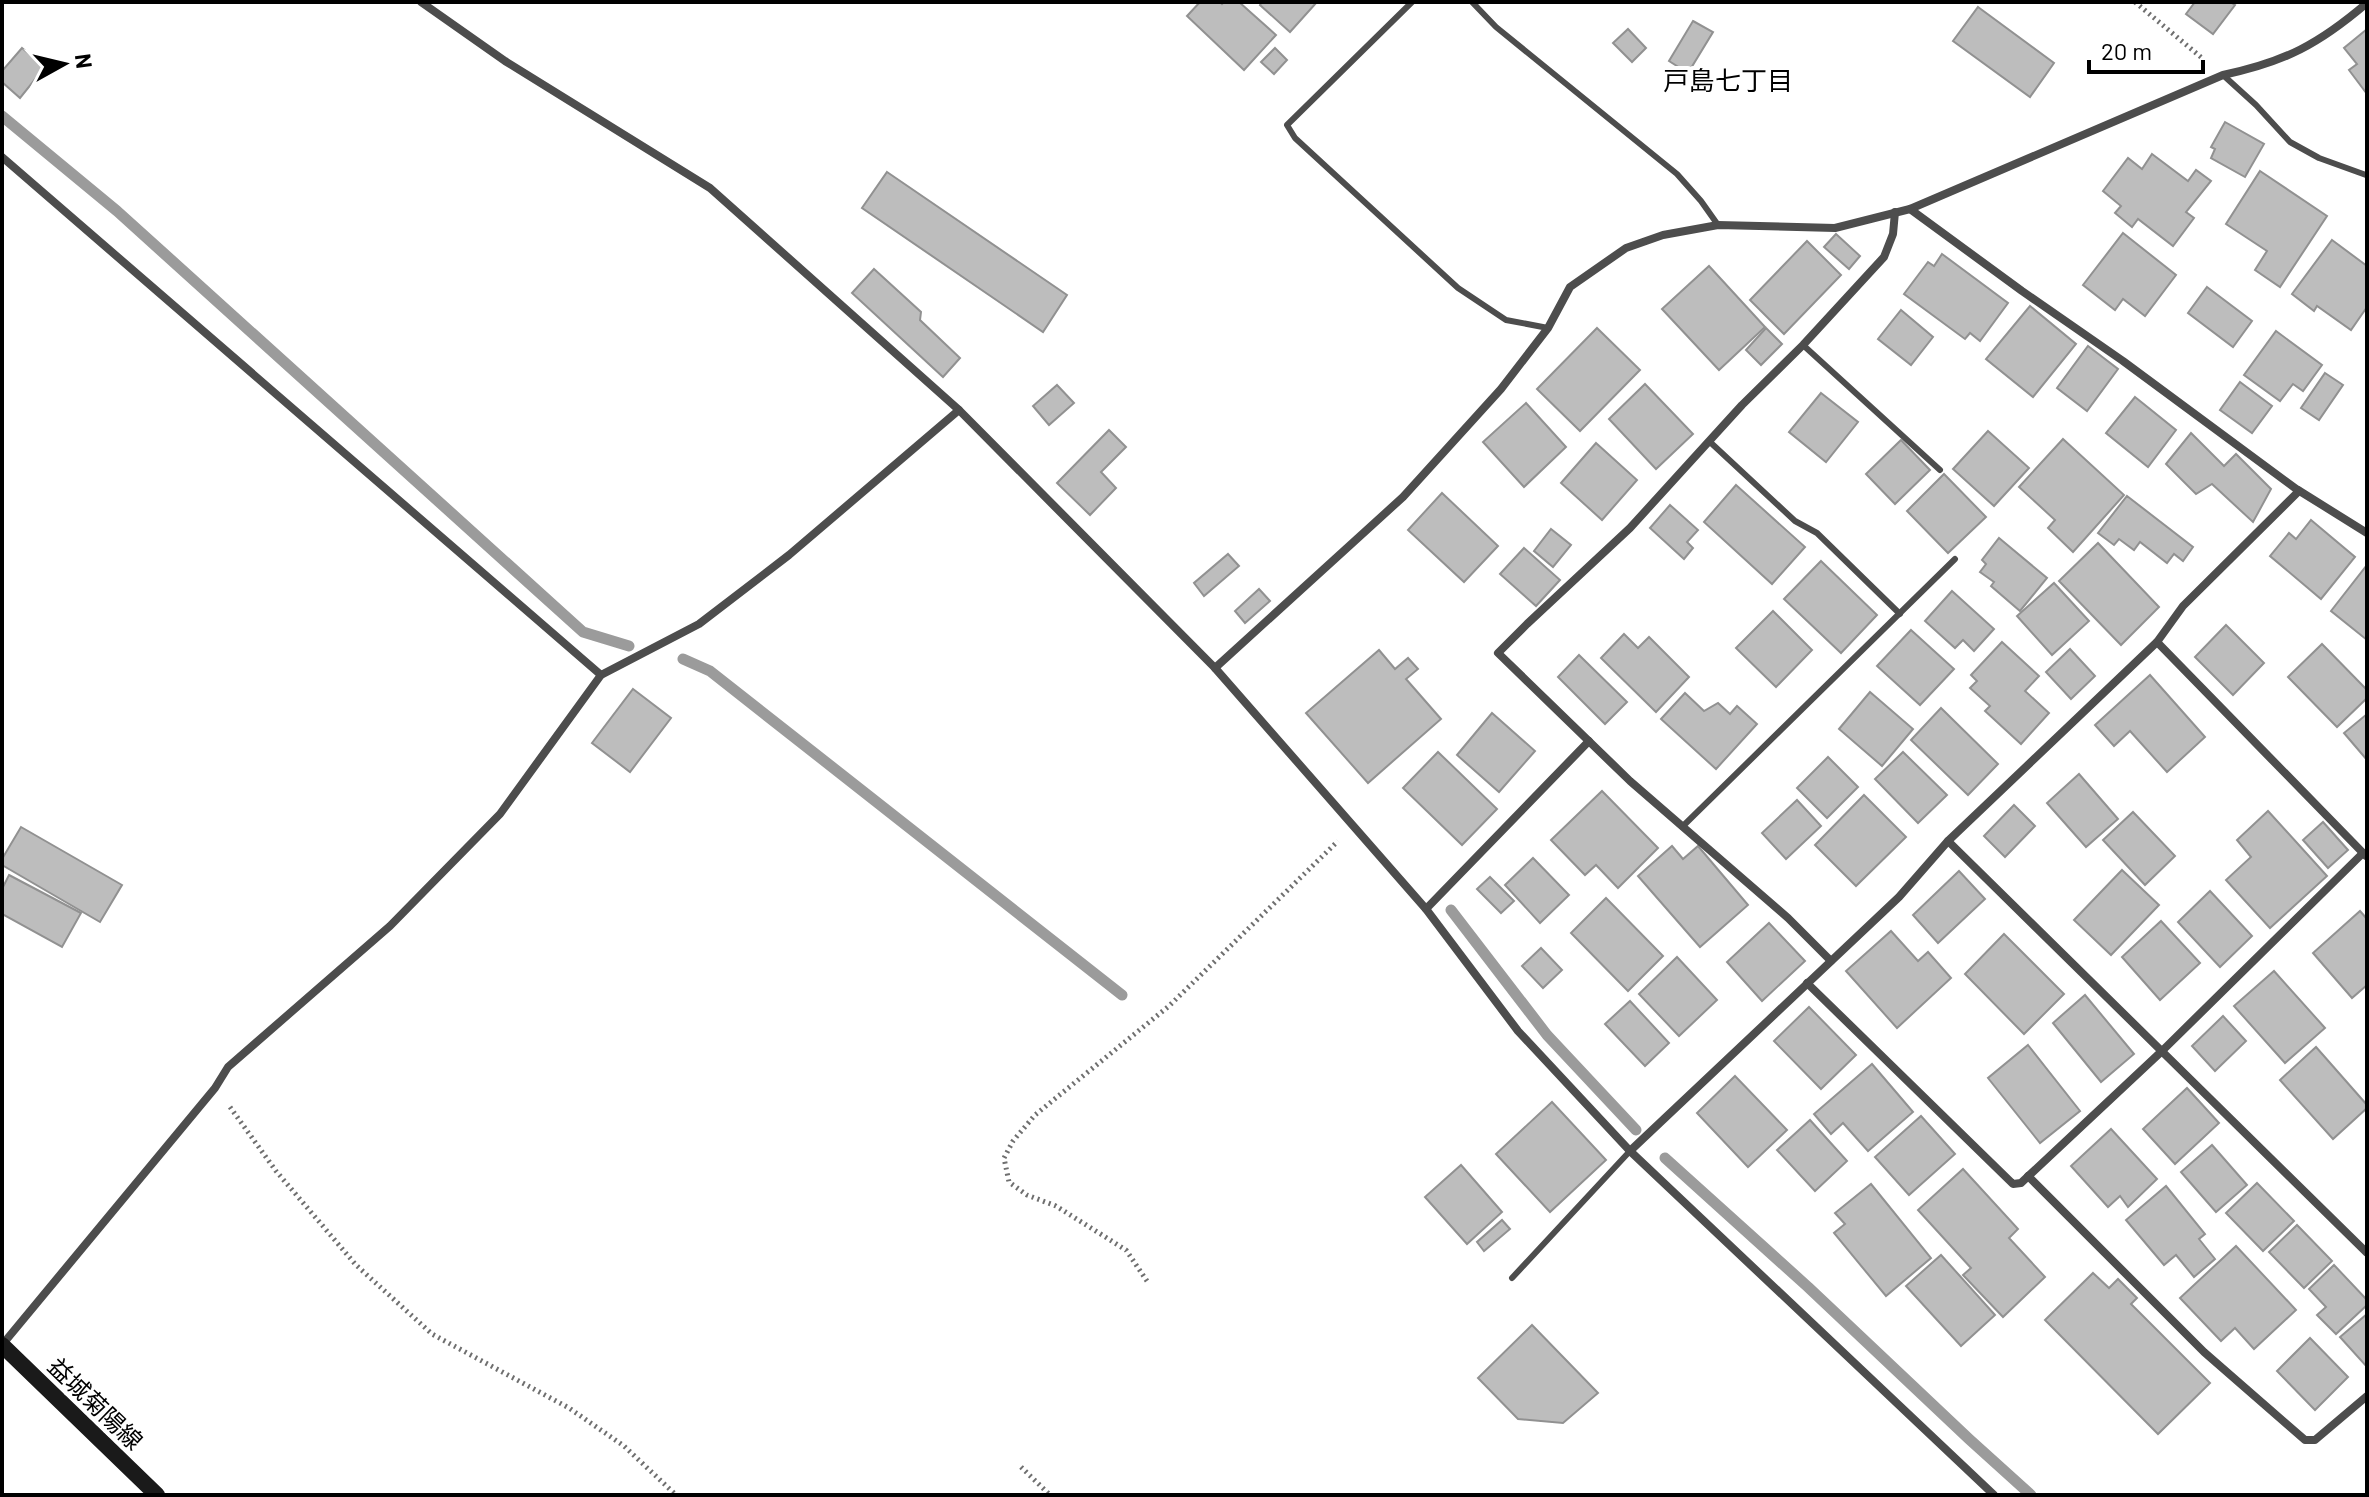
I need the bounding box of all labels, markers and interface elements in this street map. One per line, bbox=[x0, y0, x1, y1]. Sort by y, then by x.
north arrow bbox=[24, 24, 104, 104]
scale bar bbox=[2089, 24, 2203, 74]
text: 20 m bbox=[2101, 36, 2152, 65]
text: N bbox=[71, 52, 99, 70]
district label: 戸島七丁目 bbox=[1663, 64, 1793, 95]
street label: 益城菊陽線 bbox=[43, 1351, 149, 1455]

